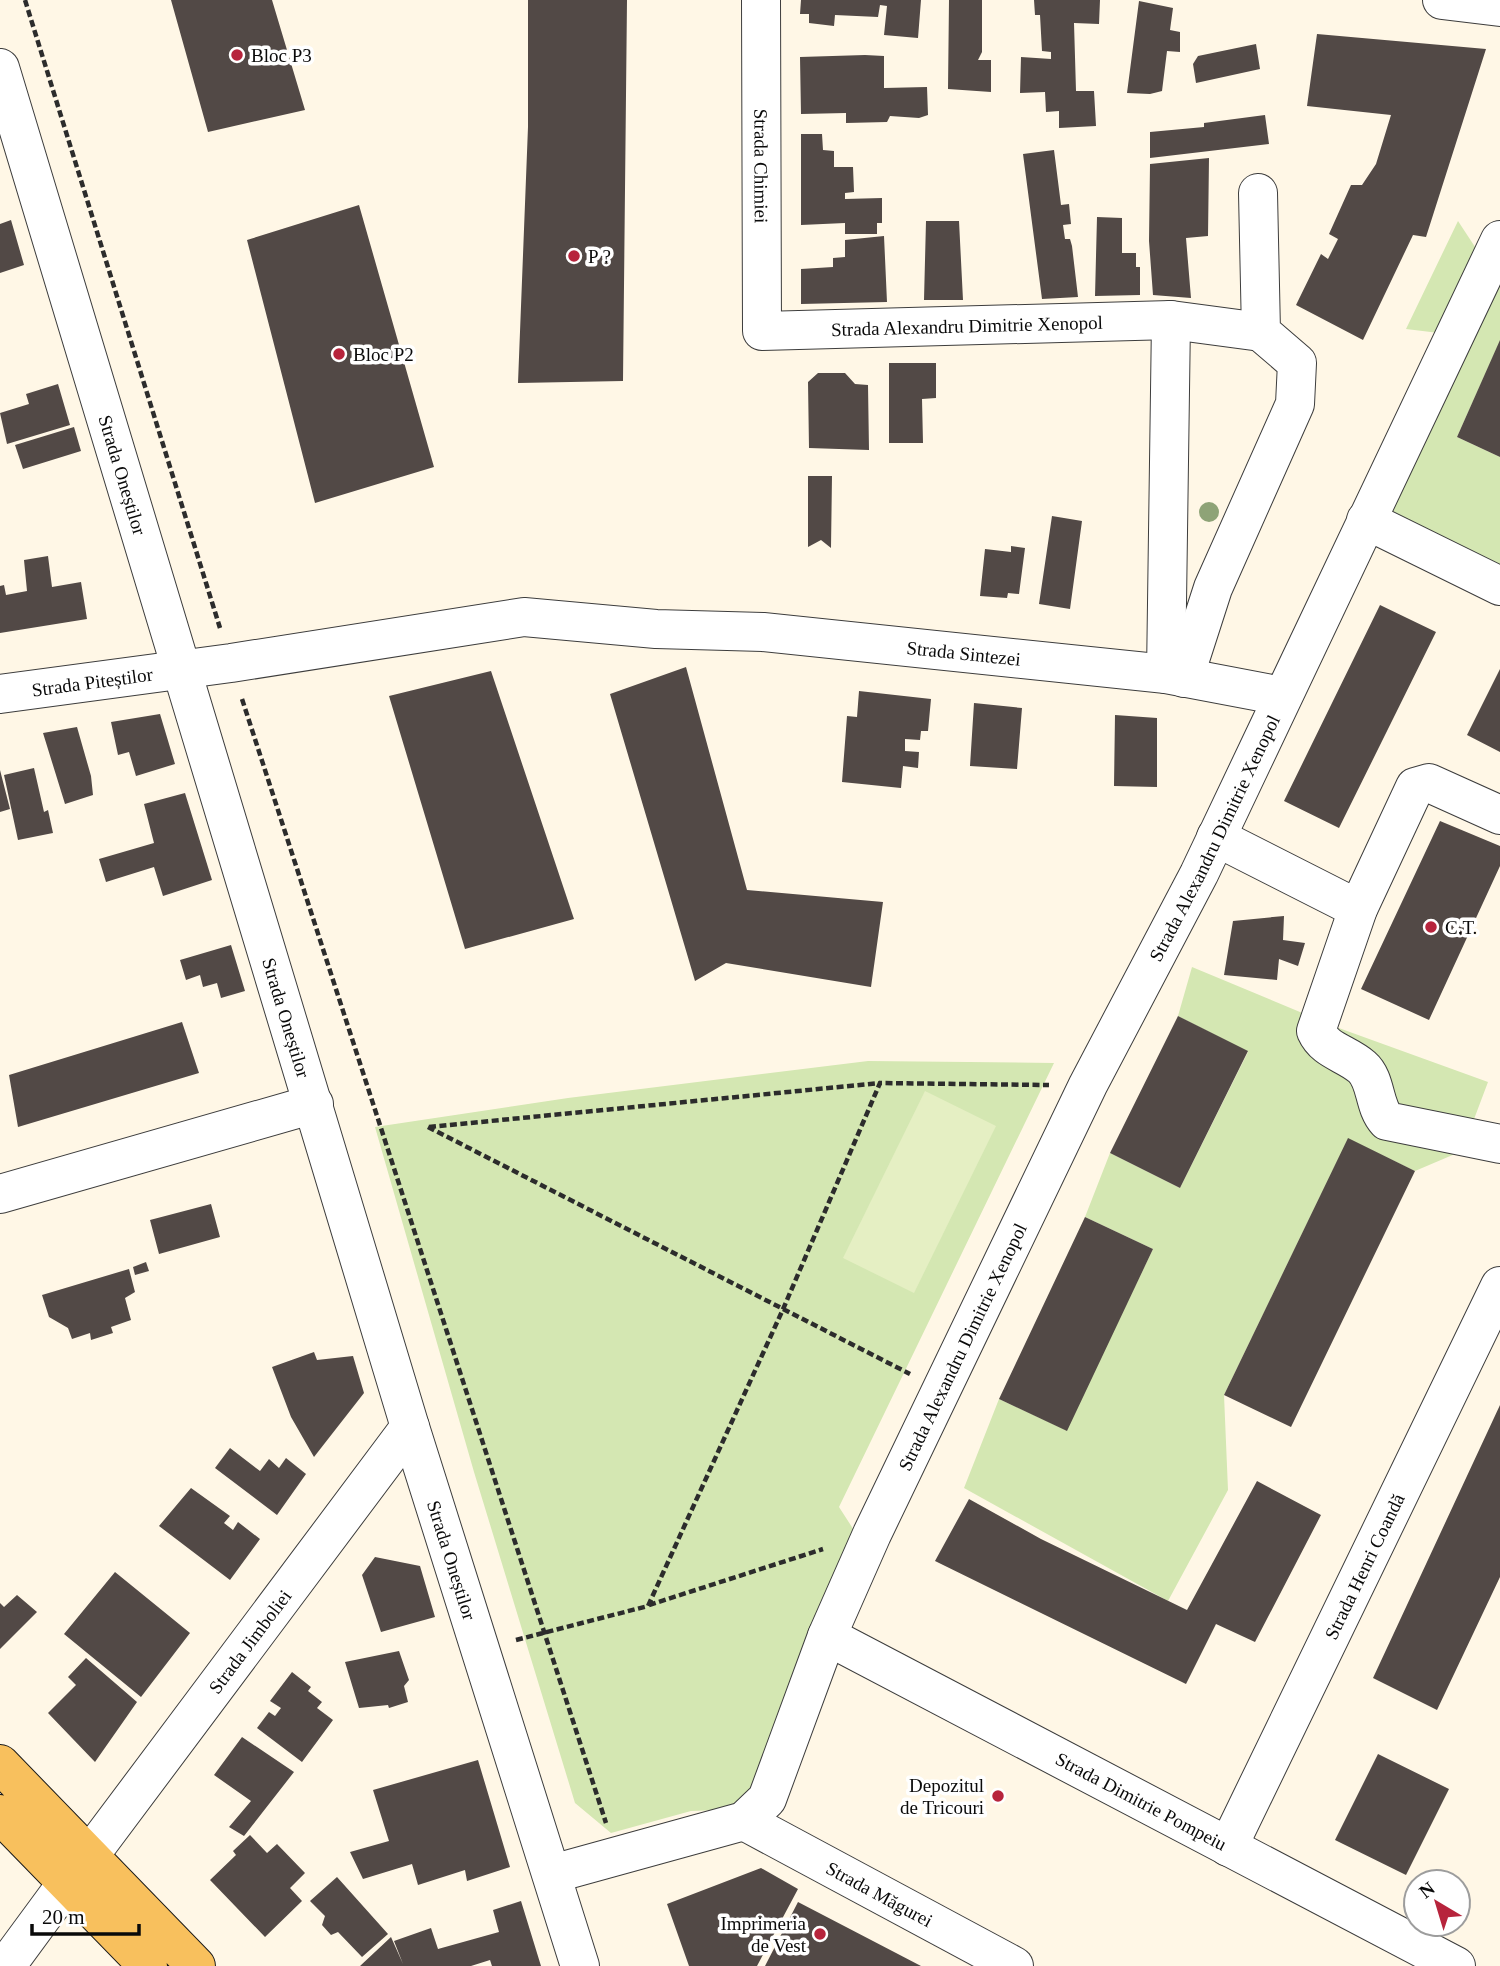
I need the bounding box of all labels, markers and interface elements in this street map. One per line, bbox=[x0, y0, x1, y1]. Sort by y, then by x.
place label: Bloc P3 bbox=[251, 45, 312, 66]
marker: Bloc P3 bbox=[229, 47, 245, 63]
street label: Strada Chimiei bbox=[751, 109, 772, 223]
place label: P ? bbox=[588, 246, 611, 267]
marker: P ? bbox=[566, 248, 582, 264]
street label: Strada Alexandru Dimitrie Xenopol bbox=[831, 311, 1103, 340]
place label: Bloc P2 bbox=[353, 344, 414, 365]
marker: Bloc P2 bbox=[331, 346, 347, 362]
street label: Strada Oneștilor bbox=[95, 412, 151, 538]
street label: Strada Sintezei bbox=[906, 637, 1022, 669]
street label: Strada Piteștilor bbox=[30, 663, 155, 700]
street label: Strada Alexandru Dimitrie Xenopol bbox=[1145, 711, 1284, 965]
place label: C.T. bbox=[1445, 917, 1477, 938]
marker: C.T. bbox=[1423, 919, 1439, 935]
street label: Strada Oneștilor bbox=[259, 955, 315, 1081]
street label: Strada Alexandru Dimitrie Xenopol bbox=[894, 1220, 1030, 1474]
street label: Strada Henri Coandă bbox=[1320, 1489, 1409, 1643]
street label: Strada Oneștilor bbox=[423, 1498, 481, 1623]
street label: Strada Jimboliei bbox=[204, 1585, 295, 1697]
street label: Strada Dimitrie Pompeiu bbox=[1052, 1747, 1231, 1855]
place label: Depozitul de Tricouri bbox=[900, 1775, 984, 1818]
marker: Depozitul de Tricouri bbox=[990, 1788, 1006, 1804]
street label: Strada Măgurei bbox=[823, 1857, 936, 1931]
north arrow bbox=[1402, 1868, 1472, 1938]
text: N bbox=[1415, 1877, 1439, 1902]
scale bar bbox=[32, 1892, 138, 1936]
text: 20 m bbox=[42, 1905, 85, 1929]
place label: Imprimeria de Vest bbox=[721, 1913, 807, 1956]
marker: Imprimeria de Vest bbox=[812, 1926, 828, 1942]

